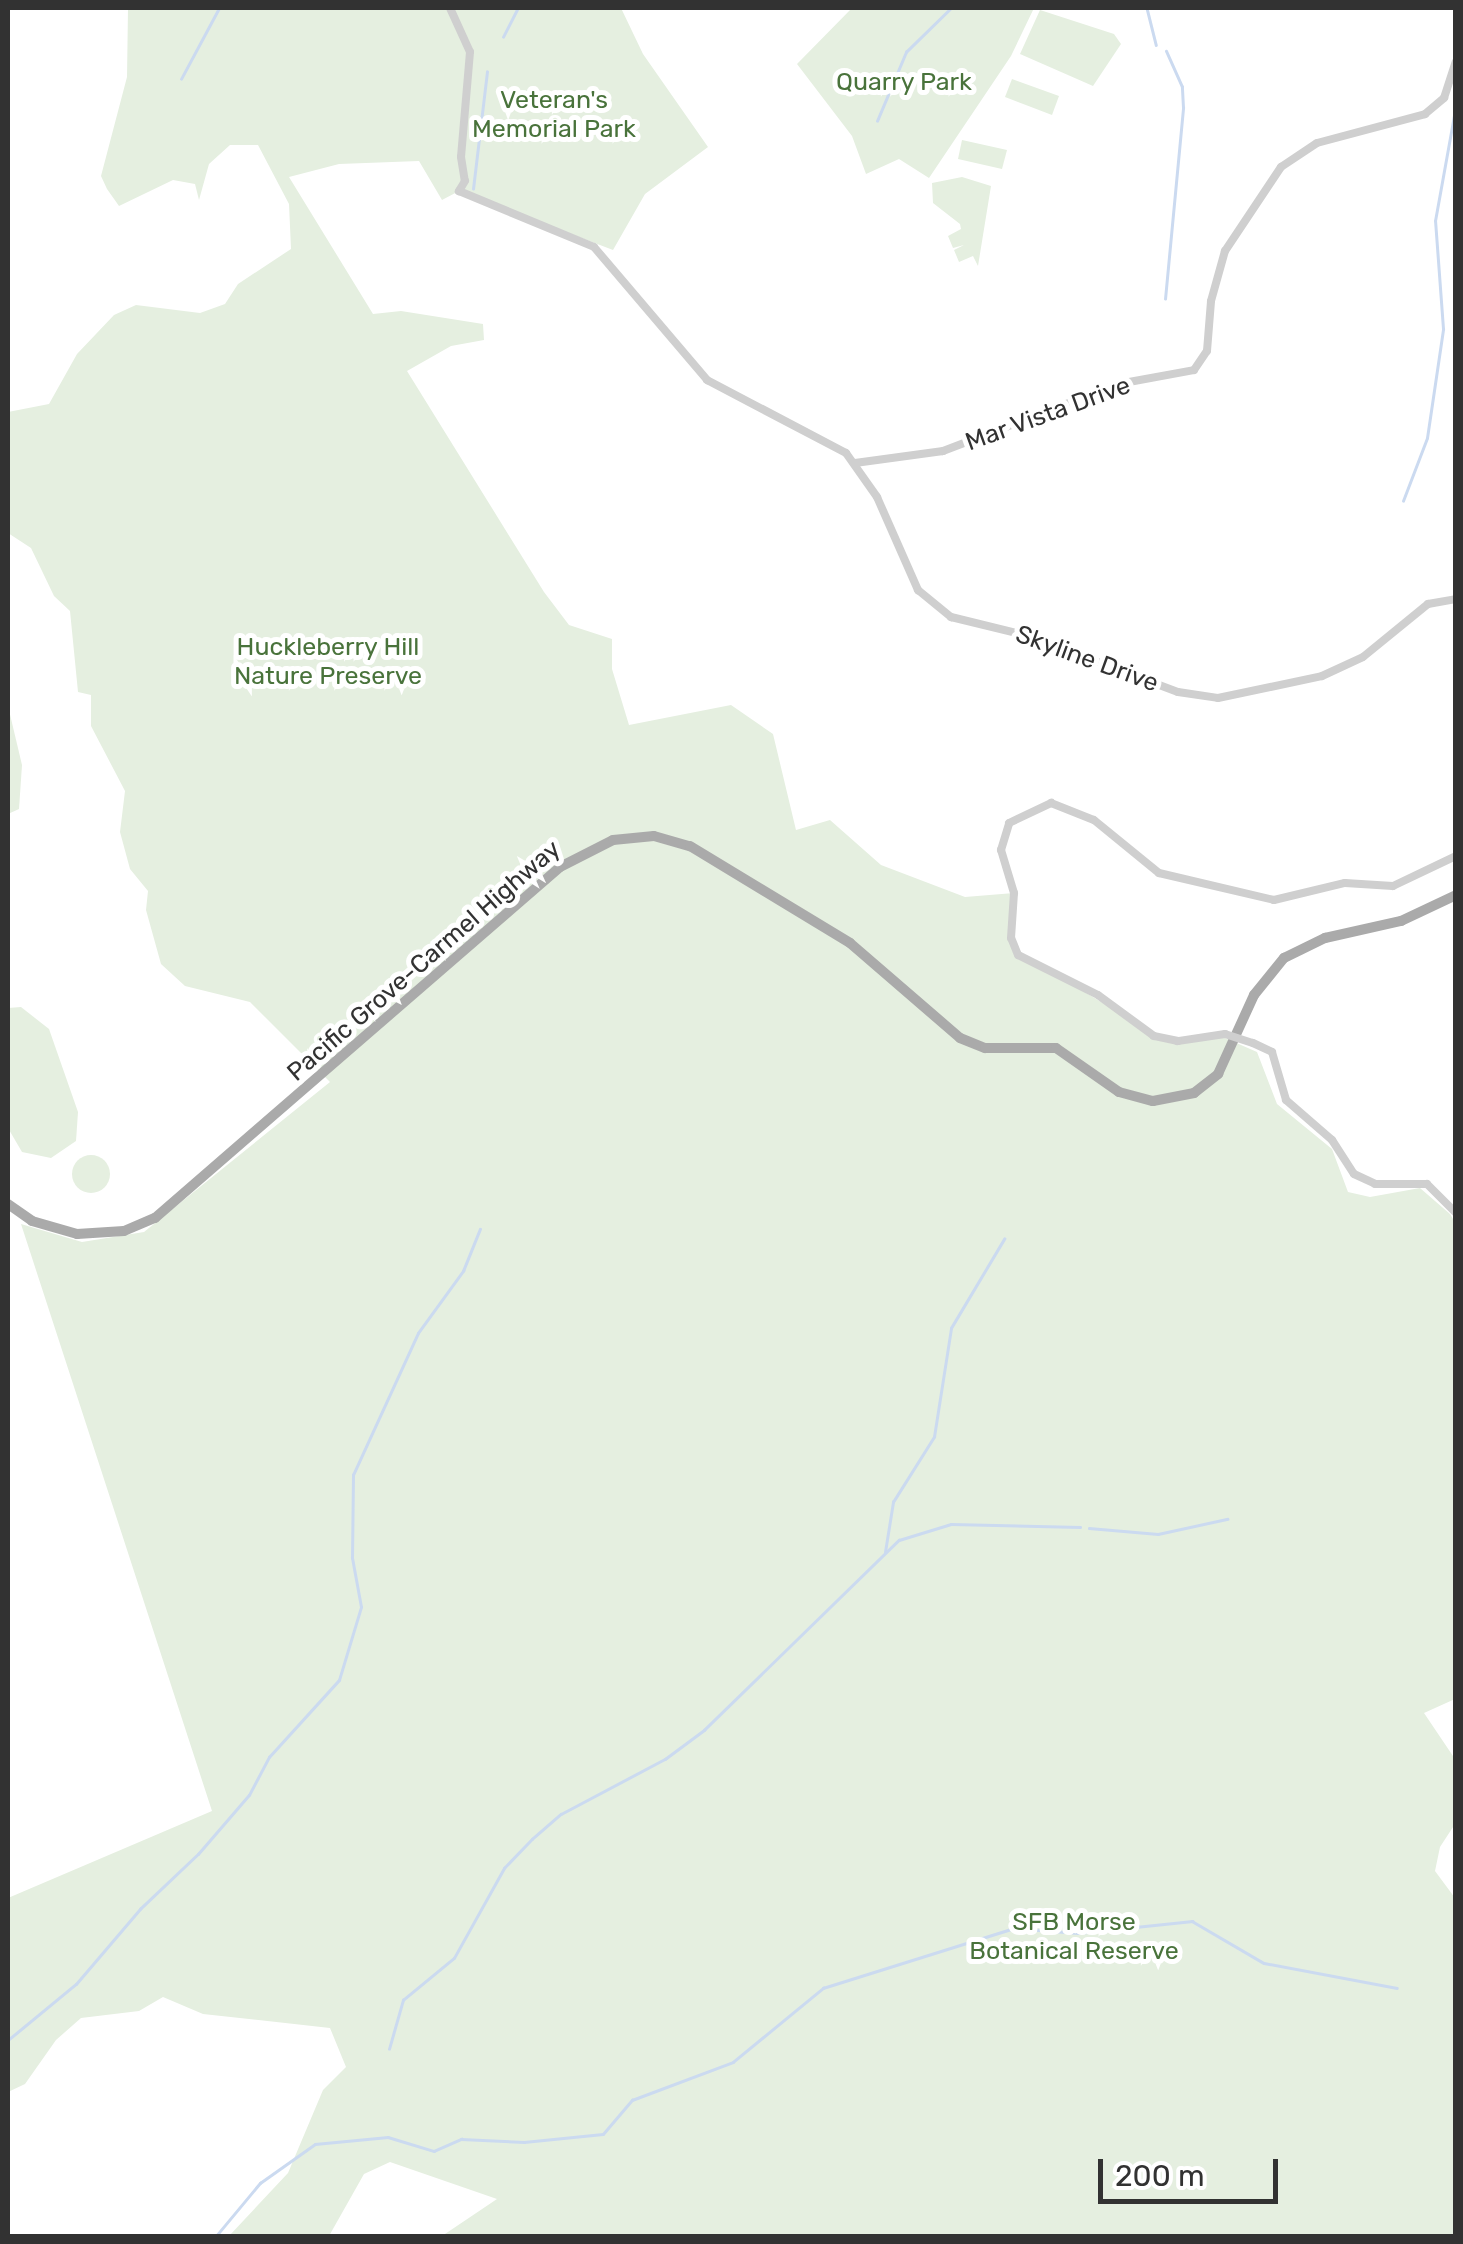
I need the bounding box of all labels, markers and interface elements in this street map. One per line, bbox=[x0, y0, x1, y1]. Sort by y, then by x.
park label: Quarry Park bbox=[836, 67, 972, 97]
park label: Veteran's Memorial Park bbox=[472, 86, 636, 145]
street label: Mar Vista Drive bbox=[961, 370, 1135, 458]
street label: Skyline Drive bbox=[1011, 619, 1163, 699]
park label: Huckleberry Hill Nature Preserve bbox=[234, 633, 422, 692]
street label: Pacific Grove-Carmel Highway bbox=[281, 834, 567, 1088]
park label: SFB Morse Botanical Reserve bbox=[969, 1908, 1179, 1967]
scale bar bbox=[1103, 2139, 1283, 2201]
text: 200 m bbox=[1115, 2158, 1205, 2194]

